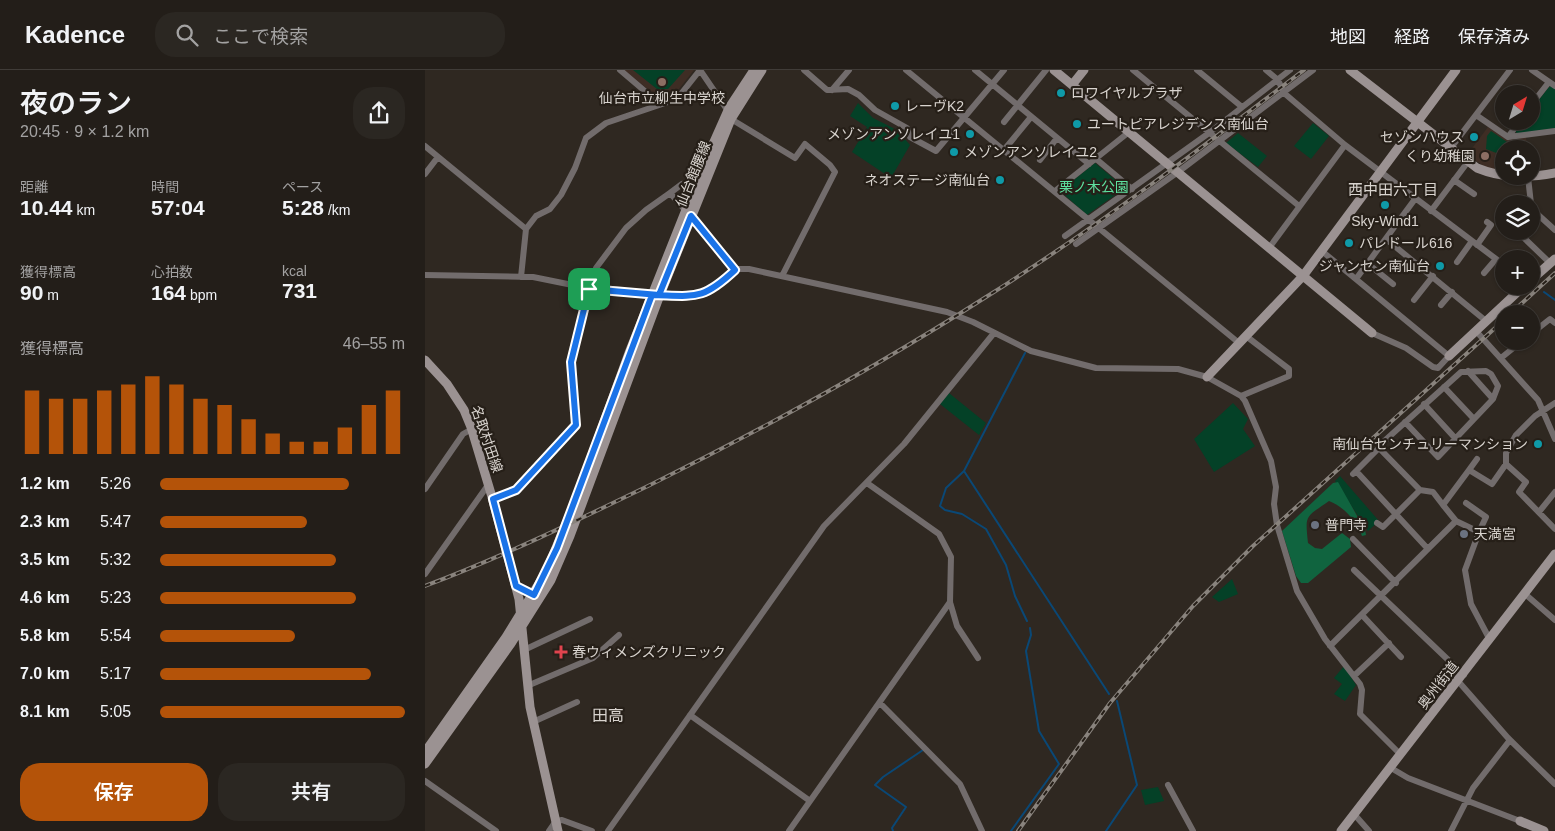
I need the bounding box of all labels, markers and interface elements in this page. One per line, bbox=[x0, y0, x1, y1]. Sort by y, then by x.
search box bbox=[155, 12, 505, 57]
text: Kadence bbox=[25, 21, 125, 48]
icon: search bbox=[173, 21, 201, 49]
text: ここで検索 bbox=[213, 26, 308, 47]
text: 地図 bbox=[1330, 27, 1366, 47]
text: 経路 bbox=[1394, 27, 1430, 47]
text: 保存済み bbox=[1458, 27, 1530, 47]
marker: 仙台市立柳生中学校 bbox=[656, 76, 668, 88]
place label: ロワイヤルプラザ bbox=[1071, 85, 1183, 101]
north arrow bbox=[1495, 85, 1540, 130]
map controls bbox=[1495, 85, 1540, 350]
button: share bbox=[353, 87, 405, 139]
marker: ロワイヤルプラザ bbox=[1055, 87, 1067, 99]
text: 夜のラン bbox=[20, 88, 132, 119]
place label: 仙台市立柳生中学校 bbox=[599, 90, 725, 106]
place label: レーヴK2 bbox=[905, 98, 964, 114]
marker: レーヴK2 bbox=[889, 100, 901, 112]
place label: ユートピアレジデンス南仙台 bbox=[1087, 116, 1269, 132]
marker: ユートピアレジデンス南仙台 bbox=[1071, 118, 1083, 130]
text: 20:45 · 9 × 1.2 km bbox=[20, 123, 149, 140]
place label: メゾンアンソレイユ1 bbox=[827, 126, 960, 142]
marker: メゾンアンソレイユ1 bbox=[964, 128, 976, 140]
place label: セゾンハウス bbox=[1380, 129, 1464, 145]
marker: セゾンハウス bbox=[1468, 131, 1480, 143]
street label: 仙台館腰線 bbox=[672, 139, 714, 209]
button: locate bbox=[1495, 140, 1540, 185]
place label: メゾンアンソレイユ2 bbox=[964, 144, 1097, 160]
marker: メゾンアンソレイユ2 bbox=[948, 146, 960, 158]
place label: くり幼稚園 bbox=[1405, 148, 1475, 164]
marker: くり幼稚園 bbox=[1479, 150, 1491, 162]
place label: ネオステージ南仙台 bbox=[864, 172, 990, 188]
marker: ネオステージ南仙台 bbox=[994, 174, 1006, 186]
text: 距離 bbox=[20, 179, 48, 195]
text: 時間 bbox=[151, 179, 179, 195]
text: ペース bbox=[282, 179, 323, 195]
park label: 栗ノ木公園 bbox=[1059, 179, 1129, 195]
district label: 西中田六丁目 bbox=[1348, 181, 1438, 198]
button: layers bbox=[1495, 195, 1540, 240]
text: 10.44 bbox=[20, 196, 73, 219]
text: 57:04 bbox=[151, 196, 205, 219]
text: 5:28 bbox=[282, 196, 324, 219]
marker: Sky-Wind1 bbox=[1379, 199, 1391, 211]
text: km bbox=[73, 202, 95, 218]
text: /km bbox=[324, 202, 350, 218]
place label: Sky-Wind1 bbox=[1351, 213, 1419, 229]
place label: パレドール616 bbox=[1359, 235, 1453, 251]
marker: パレドール616 bbox=[1343, 237, 1355, 249]
button: + bbox=[1495, 250, 1540, 295]
place label: ジャンセン南仙台 bbox=[1319, 258, 1430, 274]
marker: ジャンセン南仙台 bbox=[1434, 260, 1446, 272]
text: kcal bbox=[282, 263, 307, 279]
text: 獲得標高 bbox=[20, 264, 76, 280]
text: 心拍数 bbox=[151, 264, 193, 280]
pin bbox=[568, 268, 610, 310]
icon: arrive bbox=[575, 275, 603, 303]
text: 731 bbox=[282, 279, 317, 302]
text: 90 bbox=[20, 281, 43, 304]
text: 164 bbox=[151, 281, 186, 304]
text: m bbox=[43, 287, 59, 303]
text: bpm bbox=[186, 287, 217, 303]
button: − bbox=[1495, 305, 1540, 350]
text: 46–55 m bbox=[343, 335, 405, 352]
text: 獲得標高 bbox=[20, 340, 84, 357]
street label: 名取村田線 bbox=[468, 403, 506, 475]
place label: 南仙台センチュリーマンション bbox=[1332, 436, 1528, 452]
marker: 南仙台センチュリーマンション bbox=[1532, 438, 1544, 450]
text: 1.2 km bbox=[20, 475, 70, 492]
text: 5:26 bbox=[100, 475, 131, 492]
text: 2.3 km bbox=[20, 513, 70, 530]
text: 5:47 bbox=[100, 513, 131, 530]
place label: 普門寺 bbox=[1325, 517, 1367, 533]
marker: 普門寺 bbox=[1309, 519, 1321, 531]
place label: 天満宮 bbox=[1474, 526, 1516, 542]
marker: 天満宮 bbox=[1458, 528, 1470, 540]
text: 3.5 km bbox=[20, 551, 70, 568]
text: 5:32 bbox=[100, 551, 131, 568]
text: 4.6 km bbox=[20, 589, 70, 606]
text: 5:23 bbox=[100, 589, 131, 606]
text: 5.8 km bbox=[20, 627, 70, 644]
text: 5:54 bbox=[100, 627, 131, 644]
place label: 春ウィメンズクリニック bbox=[572, 644, 726, 660]
marker: 春ウィメンズクリニック bbox=[554, 645, 568, 659]
street label: 奥州街道 bbox=[1414, 658, 1462, 712]
text: 7.0 km bbox=[20, 665, 70, 682]
text: 5:17 bbox=[100, 665, 131, 682]
text: 8.1 km bbox=[20, 703, 70, 720]
text: 5:05 bbox=[100, 703, 131, 720]
district label: 田高 bbox=[592, 707, 624, 724]
button: 保存 bbox=[20, 763, 208, 821]
button: 共有 bbox=[218, 763, 405, 821]

